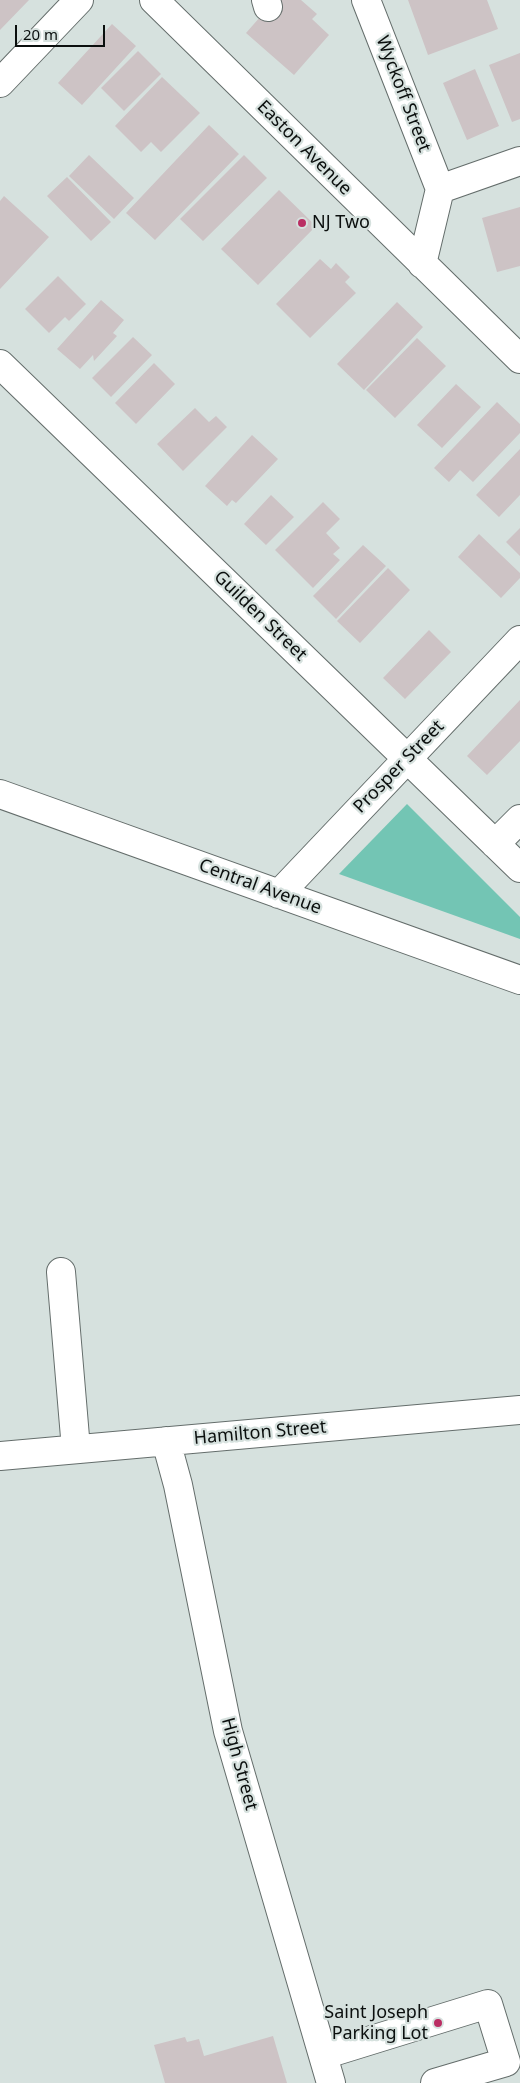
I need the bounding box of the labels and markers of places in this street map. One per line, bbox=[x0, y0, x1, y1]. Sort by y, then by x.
place label: NJ Two bbox=[312, 212, 370, 234]
marker: NJ Two bbox=[296, 217, 308, 229]
place label: Saint Joseph Parking Lot bbox=[324, 2002, 428, 2045]
marker: Saint Joseph Parking Lot bbox=[432, 2017, 444, 2029]

